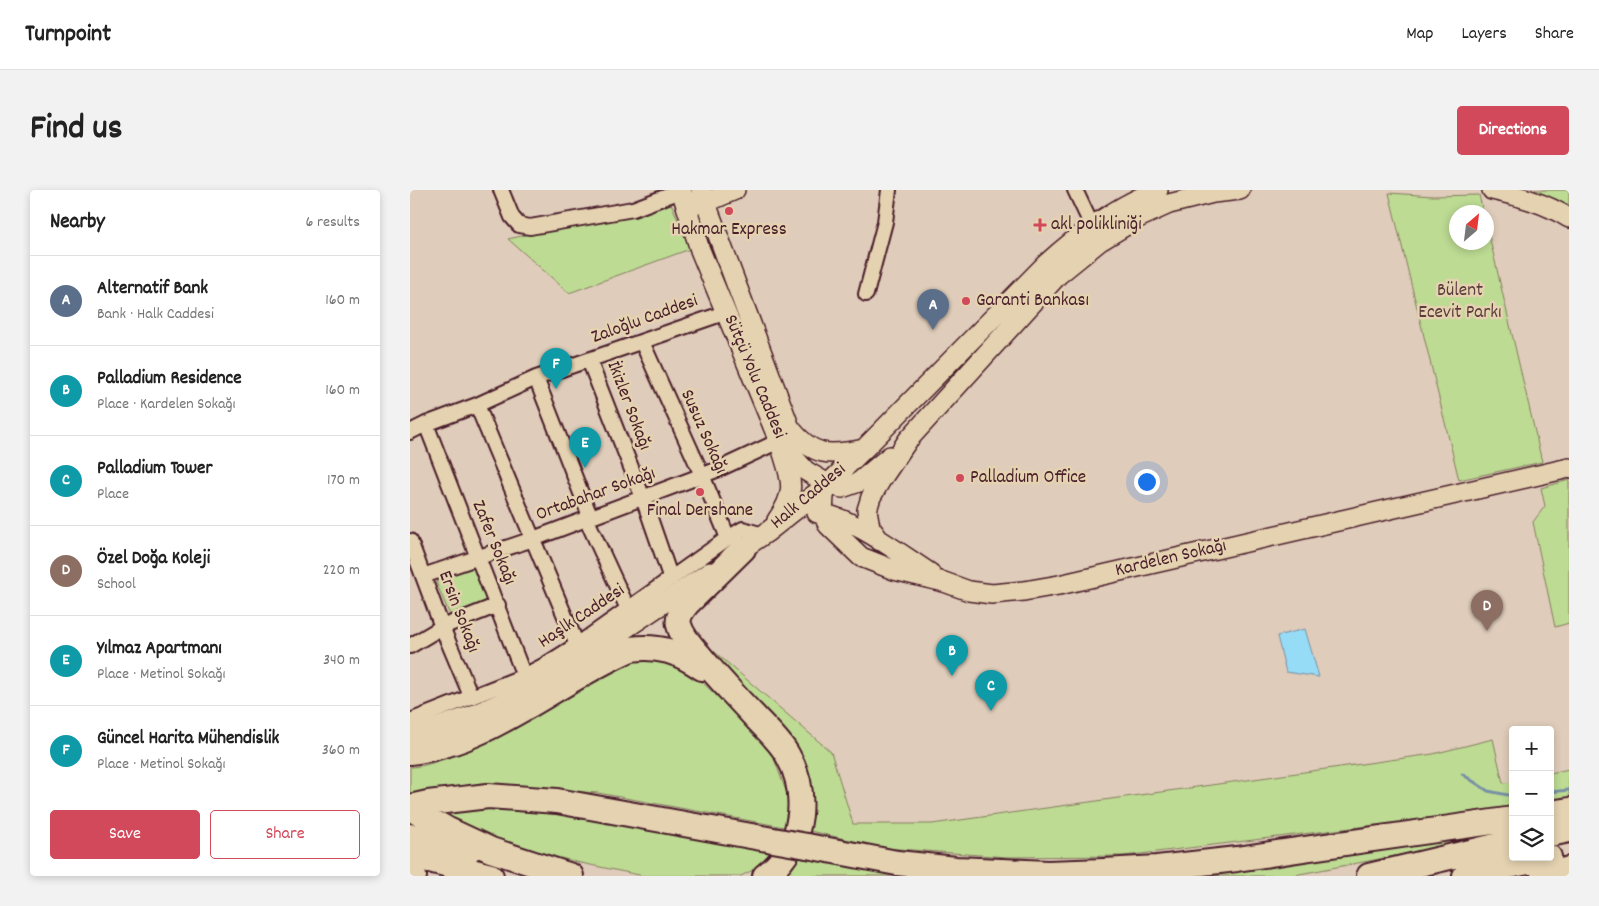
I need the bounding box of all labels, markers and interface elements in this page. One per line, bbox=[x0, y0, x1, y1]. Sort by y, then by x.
text: Turnpoint bbox=[25, 18, 111, 52]
text: Map bbox=[1406, 22, 1433, 47]
text: Layers bbox=[1461, 22, 1507, 47]
text: Share bbox=[1535, 22, 1574, 47]
text: Find us bbox=[30, 105, 122, 155]
button: Directions bbox=[1457, 106, 1569, 155]
marker: Hakmar Express bbox=[723, 205, 735, 217]
north arrow bbox=[1449, 205, 1494, 250]
text: Nearby bbox=[50, 208, 105, 238]
text: 6 results bbox=[305, 211, 360, 234]
place label: akl polikliniği bbox=[1051, 212, 1142, 239]
place label: Hakmar Express bbox=[671, 217, 787, 244]
marker: akl polikliniği bbox=[1033, 218, 1047, 232]
text: Alternatif Bank bbox=[97, 276, 208, 303]
park label: Bülent Ecevit Parkı bbox=[1418, 278, 1502, 327]
street label: Zaloğlu Caddesi bbox=[588, 288, 703, 352]
place label: Garanti Bankası bbox=[976, 288, 1089, 315]
text: A bbox=[62, 289, 70, 312]
text: 160 m bbox=[325, 289, 360, 312]
pin: A bbox=[917, 289, 949, 330]
marker: Garanti Bankası bbox=[960, 295, 972, 307]
text: Bank · Halk Caddesi bbox=[97, 303, 214, 326]
street label: Sütçü Yolu Caddesi bbox=[716, 311, 792, 444]
pin: F bbox=[540, 348, 572, 389]
street label: İkizler Sokağı bbox=[599, 358, 657, 454]
text: Palladium Residence bbox=[97, 366, 242, 393]
text: B bbox=[62, 379, 70, 402]
text: 160 m bbox=[325, 379, 360, 402]
street label: Susuz Sokağı bbox=[672, 386, 734, 478]
text: Place · Kardelen Sokağı bbox=[97, 393, 236, 416]
pin: E bbox=[569, 427, 601, 468]
text: Palladium Tower bbox=[97, 456, 212, 483]
street label: Halk Caddesi bbox=[765, 457, 853, 537]
street label: Ortabahar Sokağı bbox=[532, 461, 660, 529]
place label: Palladium Office bbox=[970, 465, 1086, 492]
text: C bbox=[62, 469, 70, 492]
text: 170 m bbox=[327, 469, 360, 492]
your location bbox=[1134, 469, 1160, 495]
marker: Palladium Office bbox=[954, 472, 966, 484]
text: Place bbox=[97, 483, 129, 506]
marker: Final Dershane bbox=[694, 486, 706, 498]
street label: Zafer Sokağı bbox=[464, 497, 522, 589]
place label: Final Dershane bbox=[647, 498, 753, 525]
street label: Kardelen Sokağı bbox=[1113, 533, 1229, 585]
text: Özel Doğa Koleji bbox=[97, 546, 210, 573]
text: D bbox=[62, 559, 70, 582]
text: 220 m bbox=[323, 559, 360, 582]
street label: Ersin Sokağı bbox=[430, 567, 486, 657]
text: School bbox=[97, 573, 136, 596]
street label: Haşlk Caddesi bbox=[533, 578, 631, 656]
pin: D bbox=[1471, 590, 1503, 631]
pin: B bbox=[936, 635, 968, 676]
text: Yılmaz Apartmanı bbox=[97, 636, 222, 663]
text: E bbox=[62, 649, 70, 672]
text: 340 m bbox=[323, 649, 360, 672]
text: Place · Metinol Sokağı bbox=[97, 663, 225, 686]
pin: C bbox=[975, 670, 1007, 711]
text: Güncel Harita Mühendislik bbox=[97, 726, 279, 753]
map controls bbox=[1509, 726, 1554, 861]
button: + bbox=[1509, 726, 1554, 771]
text: F bbox=[62, 739, 70, 762]
text: 360 m bbox=[322, 739, 360, 762]
text: Place · Metinol Sokağı bbox=[97, 753, 225, 776]
button: − bbox=[1509, 771, 1554, 816]
button: Save bbox=[50, 810, 200, 859]
button: Share bbox=[210, 810, 360, 859]
button: layers bbox=[1509, 816, 1554, 861]

